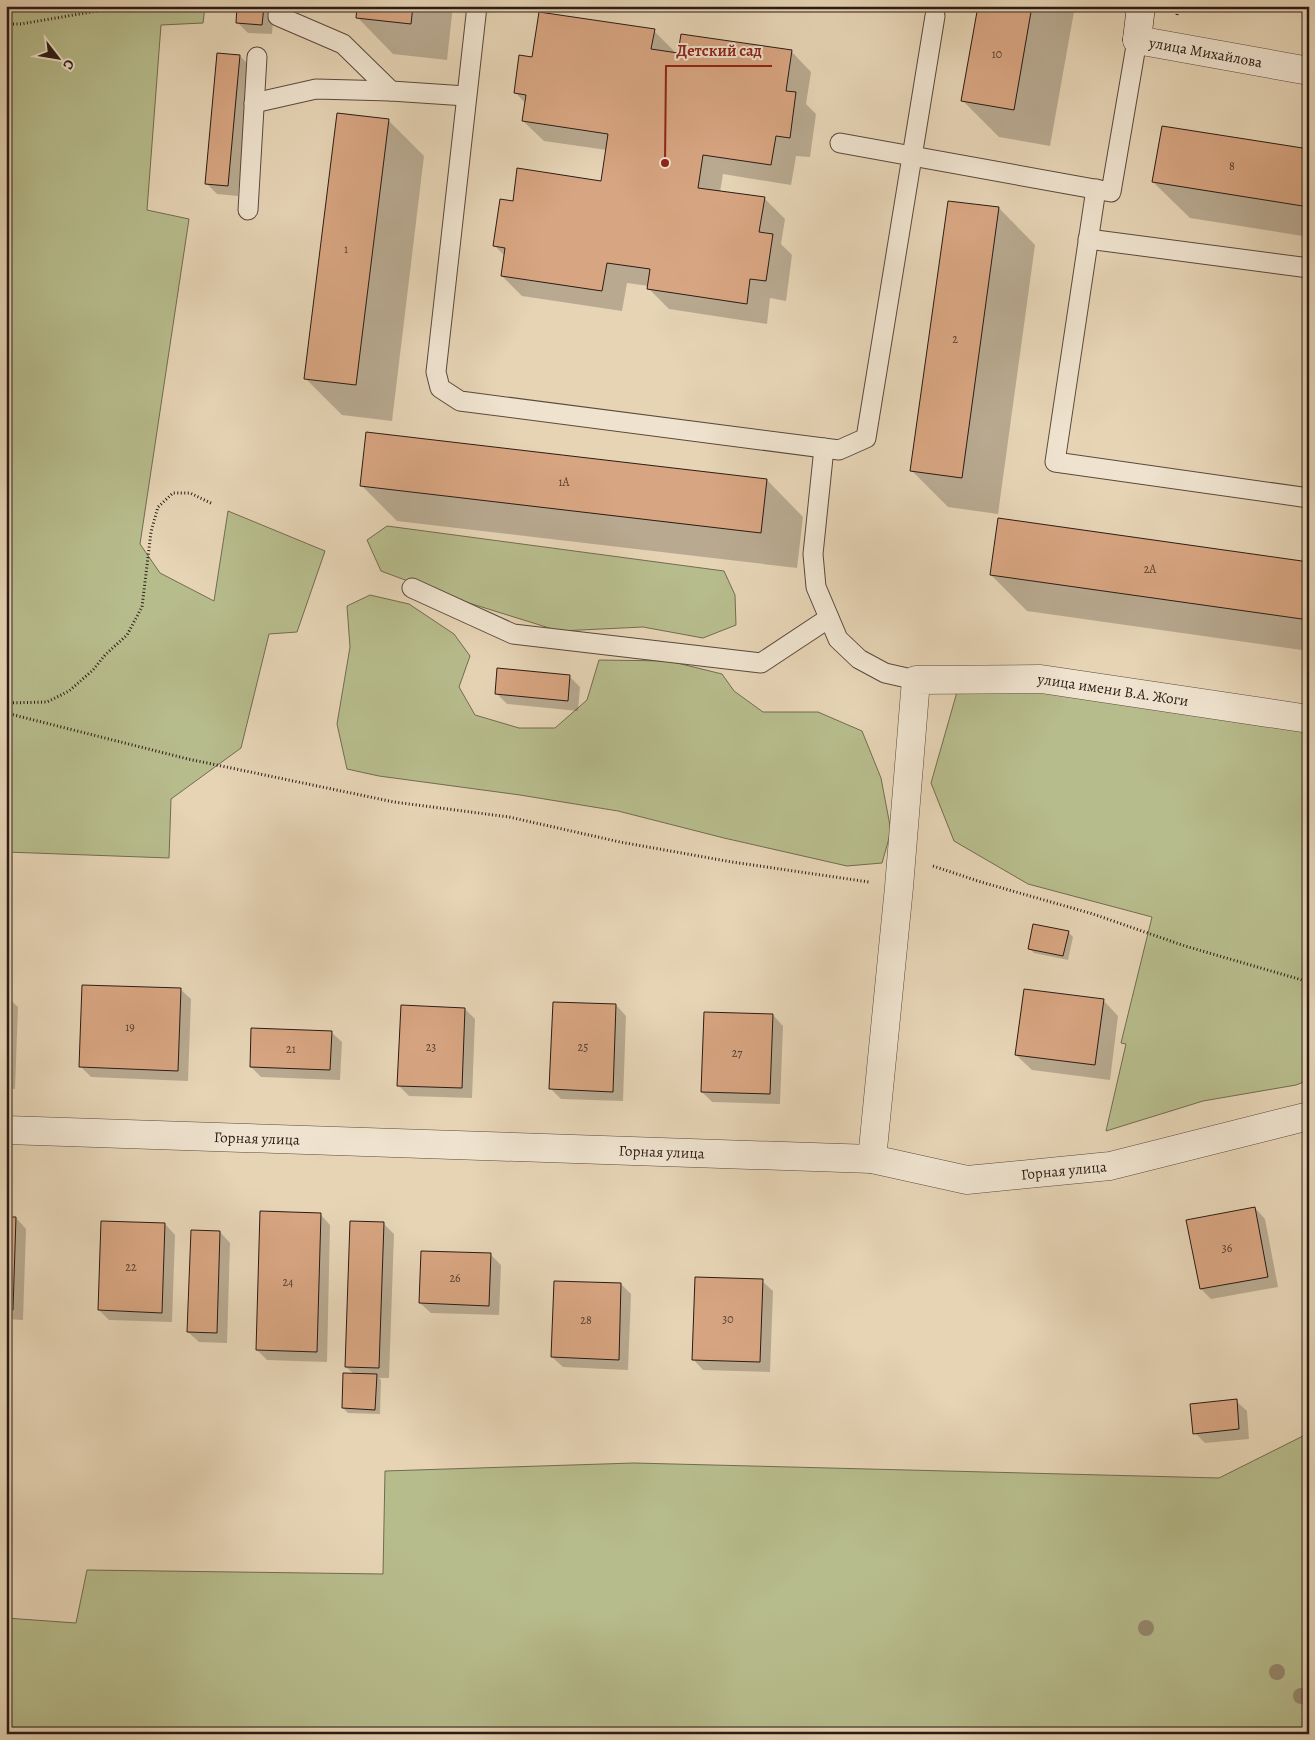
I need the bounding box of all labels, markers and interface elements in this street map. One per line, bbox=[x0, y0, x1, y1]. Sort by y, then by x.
north arrow bbox=[32, 32, 82, 82]
street label: улица Михайлова bbox=[1147, 32, 1264, 72]
callout: Детский сад bbox=[666, 35, 772, 66]
text: Детский сад bbox=[676, 40, 762, 62]
house number: 10 bbox=[992, 46, 1002, 62]
text: С bbox=[58, 56, 79, 73]
house number: 8 bbox=[1229, 158, 1235, 174]
house number: 1 bbox=[344, 241, 348, 257]
house number: 2 bbox=[952, 331, 958, 347]
house number: 1А bbox=[558, 474, 571, 490]
house number: 2А bbox=[1144, 561, 1157, 577]
street label: улица имени В.А. Жоги bbox=[1035, 668, 1190, 711]
house number: 19 bbox=[125, 1019, 135, 1035]
house number: 23 bbox=[426, 1039, 436, 1055]
house number: 25 bbox=[578, 1039, 588, 1055]
house number: 21 bbox=[286, 1041, 296, 1057]
house number: 27 bbox=[732, 1045, 743, 1061]
street label: Горная улица bbox=[214, 1127, 300, 1150]
street label: Горная улица bbox=[618, 1141, 705, 1163]
street label: Горная улица bbox=[1020, 1156, 1108, 1185]
house number: 36 bbox=[1222, 1240, 1233, 1256]
house number: 22 bbox=[125, 1259, 137, 1275]
house number: 26 bbox=[449, 1270, 461, 1286]
house number: 24 bbox=[282, 1274, 294, 1290]
house number: 30 bbox=[722, 1311, 734, 1327]
house number: 28 bbox=[580, 1312, 592, 1328]

